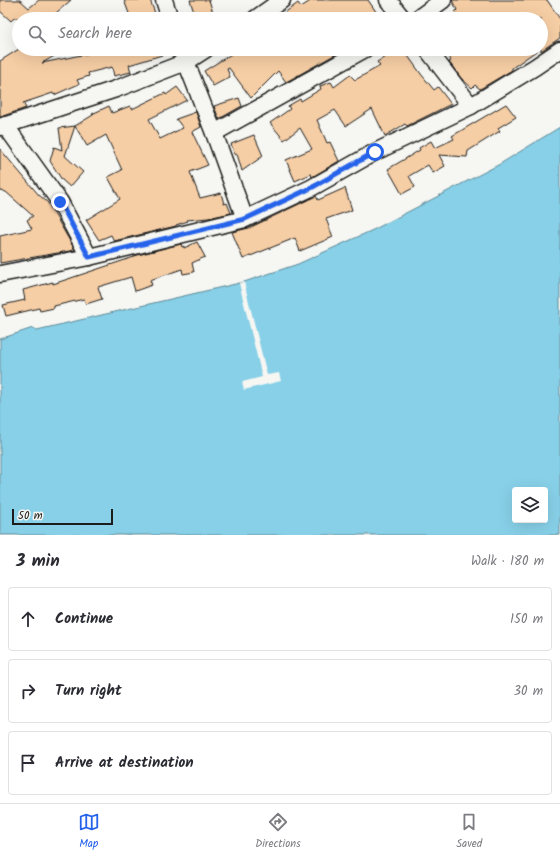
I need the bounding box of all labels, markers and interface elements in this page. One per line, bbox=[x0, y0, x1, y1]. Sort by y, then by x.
search box bbox=[12, 12, 548, 56]
text: Search here bbox=[58, 22, 132, 46]
icon: search bbox=[26, 23, 48, 45]
route start bbox=[366, 143, 384, 161]
route end bbox=[51, 193, 69, 211]
map controls bbox=[512, 487, 548, 523]
button: layers bbox=[512, 487, 548, 523]
scale bar bbox=[12, 507, 113, 526]
text: 50 m bbox=[18, 507, 43, 525]
text: 3 min bbox=[16, 548, 60, 575]
text: Walk · 180 m bbox=[471, 551, 544, 572]
text: Continue bbox=[55, 607, 113, 631]
icon: ahead bbox=[17, 608, 39, 630]
text: 150 m bbox=[510, 609, 543, 630]
text: Turn right bbox=[55, 679, 122, 703]
icon: right bbox=[17, 680, 39, 702]
text: 30 m bbox=[514, 681, 543, 702]
text: Arrive at destination bbox=[55, 751, 194, 775]
icon: arrive bbox=[17, 752, 39, 774]
tab: Map bbox=[78, 811, 100, 853]
tab: Directions bbox=[255, 811, 301, 853]
tab: Saved bbox=[456, 811, 482, 853]

